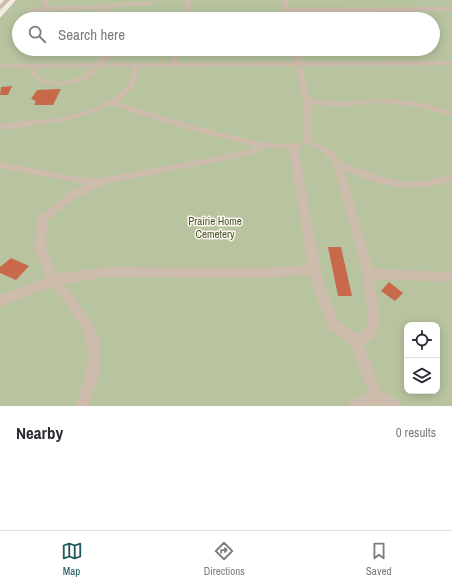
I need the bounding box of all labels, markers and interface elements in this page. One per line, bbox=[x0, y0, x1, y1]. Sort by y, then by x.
search box bbox=[12, 12, 440, 56]
icon: search bbox=[26, 23, 48, 45]
text: Search here bbox=[58, 24, 125, 45]
park label: Prairie Home Cemetery bbox=[188, 214, 242, 241]
map controls bbox=[404, 322, 440, 394]
button: locate bbox=[404, 322, 440, 358]
button: layers bbox=[404, 358, 440, 394]
text: Nearby bbox=[16, 421, 63, 444]
text: 0 results bbox=[396, 424, 436, 441]
tab: Map bbox=[61, 540, 83, 578]
tab: Directions bbox=[204, 540, 245, 578]
tab: Saved bbox=[366, 540, 391, 578]

